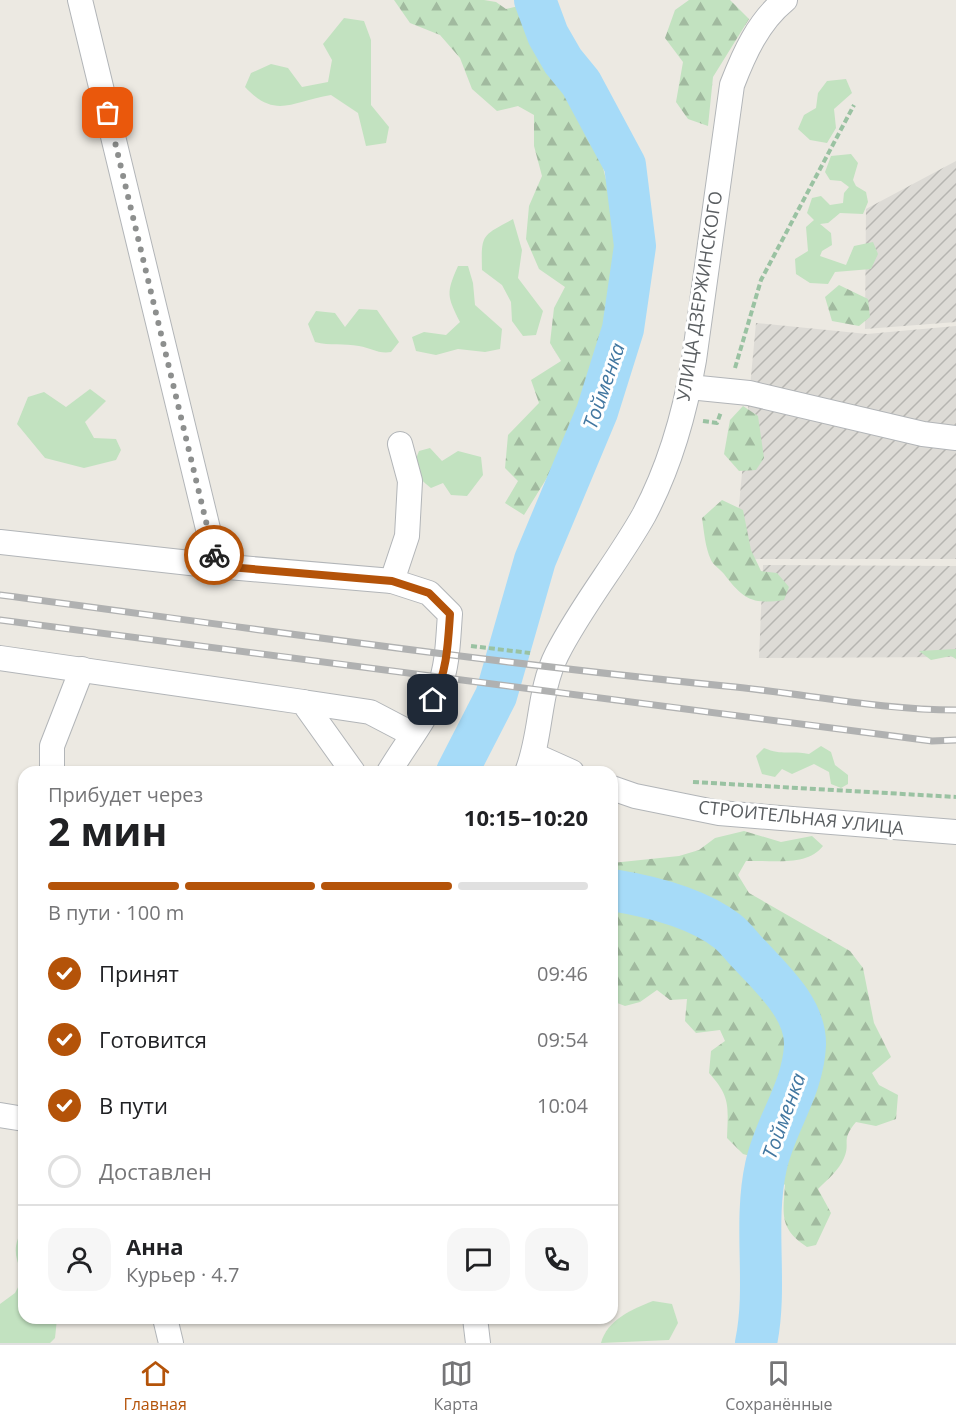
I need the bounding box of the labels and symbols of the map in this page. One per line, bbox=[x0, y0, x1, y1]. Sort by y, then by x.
pin bbox=[82, 87, 133, 138]
street label: УЛИЦА ДЗЕРЖИНСКОГО bbox=[671, 189, 727, 403]
water label: Тойменка bbox=[576, 339, 631, 433]
courier bbox=[184, 525, 244, 585]
pin bbox=[407, 674, 458, 725]
street label: СТРОИТЕЛЬНАЯ УЛИЦА bbox=[697, 794, 906, 840]
water label: Тойменка bbox=[756, 1069, 812, 1162]

